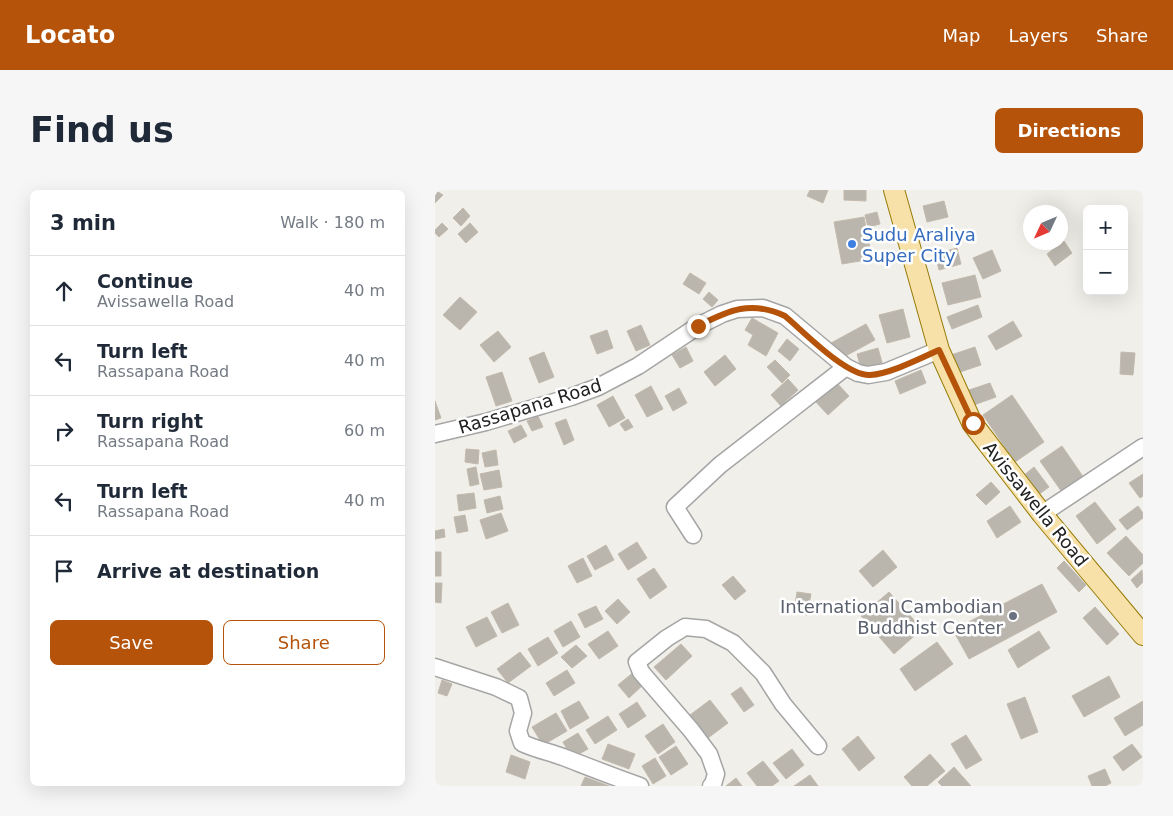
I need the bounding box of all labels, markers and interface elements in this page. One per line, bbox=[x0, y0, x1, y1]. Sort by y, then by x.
text: Locato bbox=[25, 21, 115, 49]
text: Map bbox=[942, 25, 980, 46]
text: Layers bbox=[1008, 25, 1068, 46]
text: Share bbox=[1096, 25, 1148, 46]
button: Directions bbox=[995, 108, 1143, 153]
text: Find us bbox=[30, 110, 174, 150]
north arrow bbox=[1023, 205, 1068, 250]
map controls bbox=[1083, 205, 1128, 295]
button: + bbox=[1083, 205, 1128, 250]
text: 3 min bbox=[50, 211, 116, 235]
text: Walk · 180 m bbox=[280, 213, 385, 232]
place label: Sudu Araliya Super City bbox=[862, 224, 976, 266]
marker: Sudu Araliya Super City bbox=[846, 238, 858, 250]
button: − bbox=[1083, 250, 1128, 295]
text: Continue bbox=[97, 270, 193, 292]
icon: ahead bbox=[50, 277, 78, 305]
text: 40 m bbox=[344, 281, 385, 300]
text: Avissawella Road bbox=[97, 292, 234, 311]
route end bbox=[687, 315, 710, 338]
text: Turn left bbox=[97, 340, 188, 362]
icon: left bbox=[50, 347, 78, 375]
text: 40 m bbox=[344, 351, 385, 370]
text: Rassapana Road bbox=[97, 362, 229, 381]
street label: Rassapana Road bbox=[456, 374, 604, 438]
text: Turn right bbox=[97, 410, 203, 432]
route start bbox=[962, 412, 985, 435]
icon: right bbox=[50, 417, 78, 445]
text: 60 m bbox=[344, 421, 385, 440]
text: Rassapana Road bbox=[97, 432, 229, 451]
street label: Avissawella Road bbox=[979, 437, 1093, 571]
text: Turn left bbox=[97, 480, 188, 502]
icon: left bbox=[50, 487, 78, 515]
text: 40 m bbox=[344, 491, 385, 510]
text: Rassapana Road bbox=[97, 502, 229, 521]
icon: arrive bbox=[50, 557, 78, 585]
text: Arrive at destination bbox=[97, 560, 319, 582]
place label: International Cambodian Buddhist Center bbox=[780, 596, 1004, 638]
marker: International Cambodian Buddhist Center bbox=[1007, 610, 1019, 622]
button: Save bbox=[50, 620, 213, 665]
button: Share bbox=[223, 620, 385, 665]

